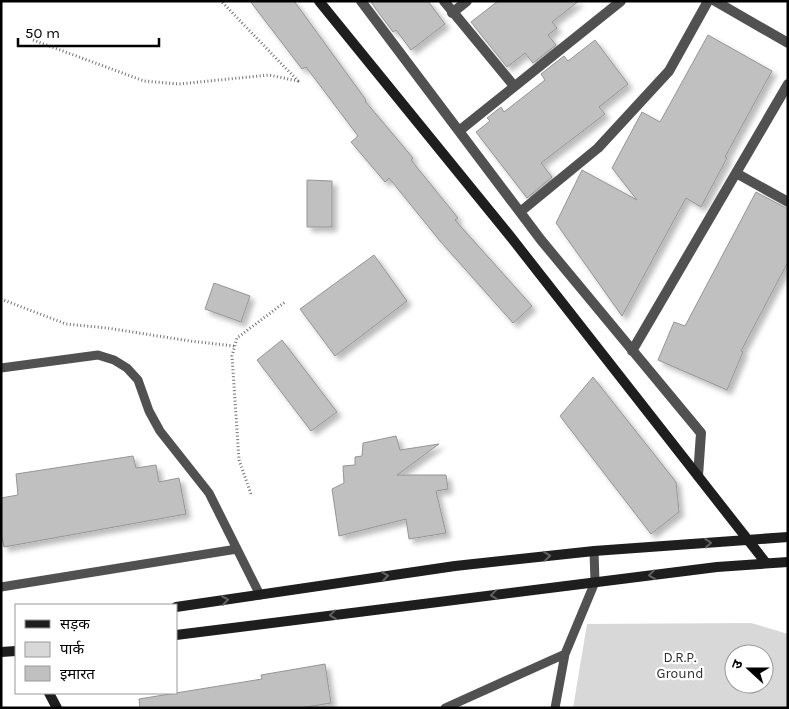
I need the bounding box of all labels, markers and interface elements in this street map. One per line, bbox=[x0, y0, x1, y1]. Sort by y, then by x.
scale bar bbox=[18, 15, 159, 47]
text: 50 m bbox=[25, 24, 60, 42]
one-way arrow bbox=[705, 538, 713, 549]
one-way arrow bbox=[543, 551, 551, 562]
one-way arrow bbox=[648, 569, 656, 580]
one-way arrow bbox=[381, 572, 390, 582]
one-way arrow bbox=[490, 589, 498, 600]
one-way arrow bbox=[220, 595, 229, 605]
legend bbox=[15, 604, 178, 694]
one-way arrow bbox=[329, 610, 337, 620]
text: सड़क bbox=[60, 615, 90, 633]
text: पार्क bbox=[60, 640, 84, 658]
north arrow bbox=[724, 644, 774, 694]
park label: D.R.P. Ground bbox=[657, 649, 703, 682]
text: उ bbox=[728, 657, 747, 671]
text: इमारत bbox=[60, 665, 95, 683]

